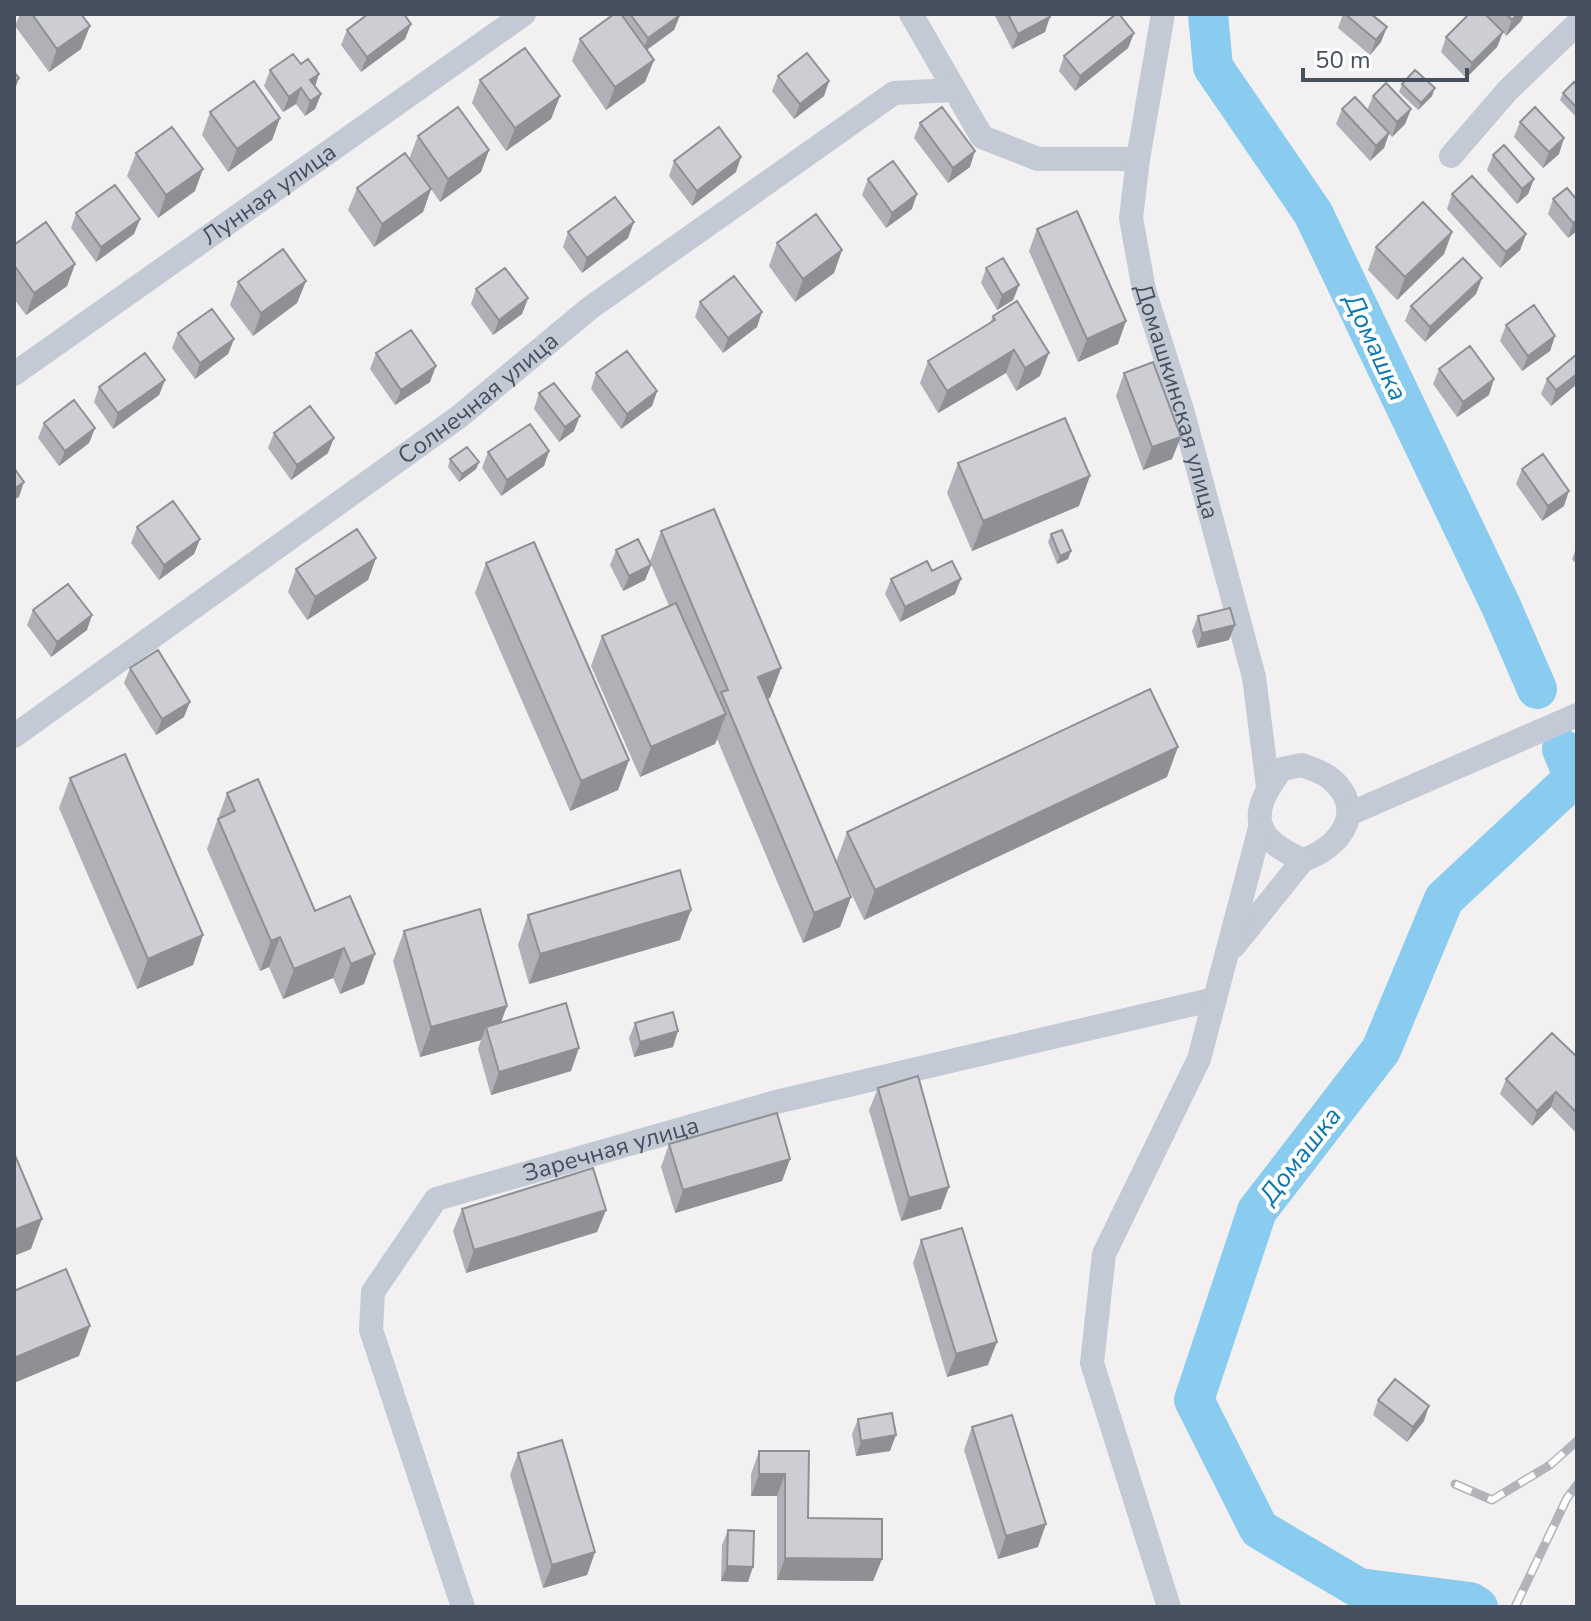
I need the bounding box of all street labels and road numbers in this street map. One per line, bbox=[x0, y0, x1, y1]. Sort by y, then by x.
street label: Лунная улица bbox=[195, 136, 342, 253]
street label: Домашкинская улица bbox=[1127, 280, 1227, 523]
street label: Солнечная улица bbox=[391, 325, 565, 472]
street label: Заречная улица bbox=[519, 1109, 703, 1189]

